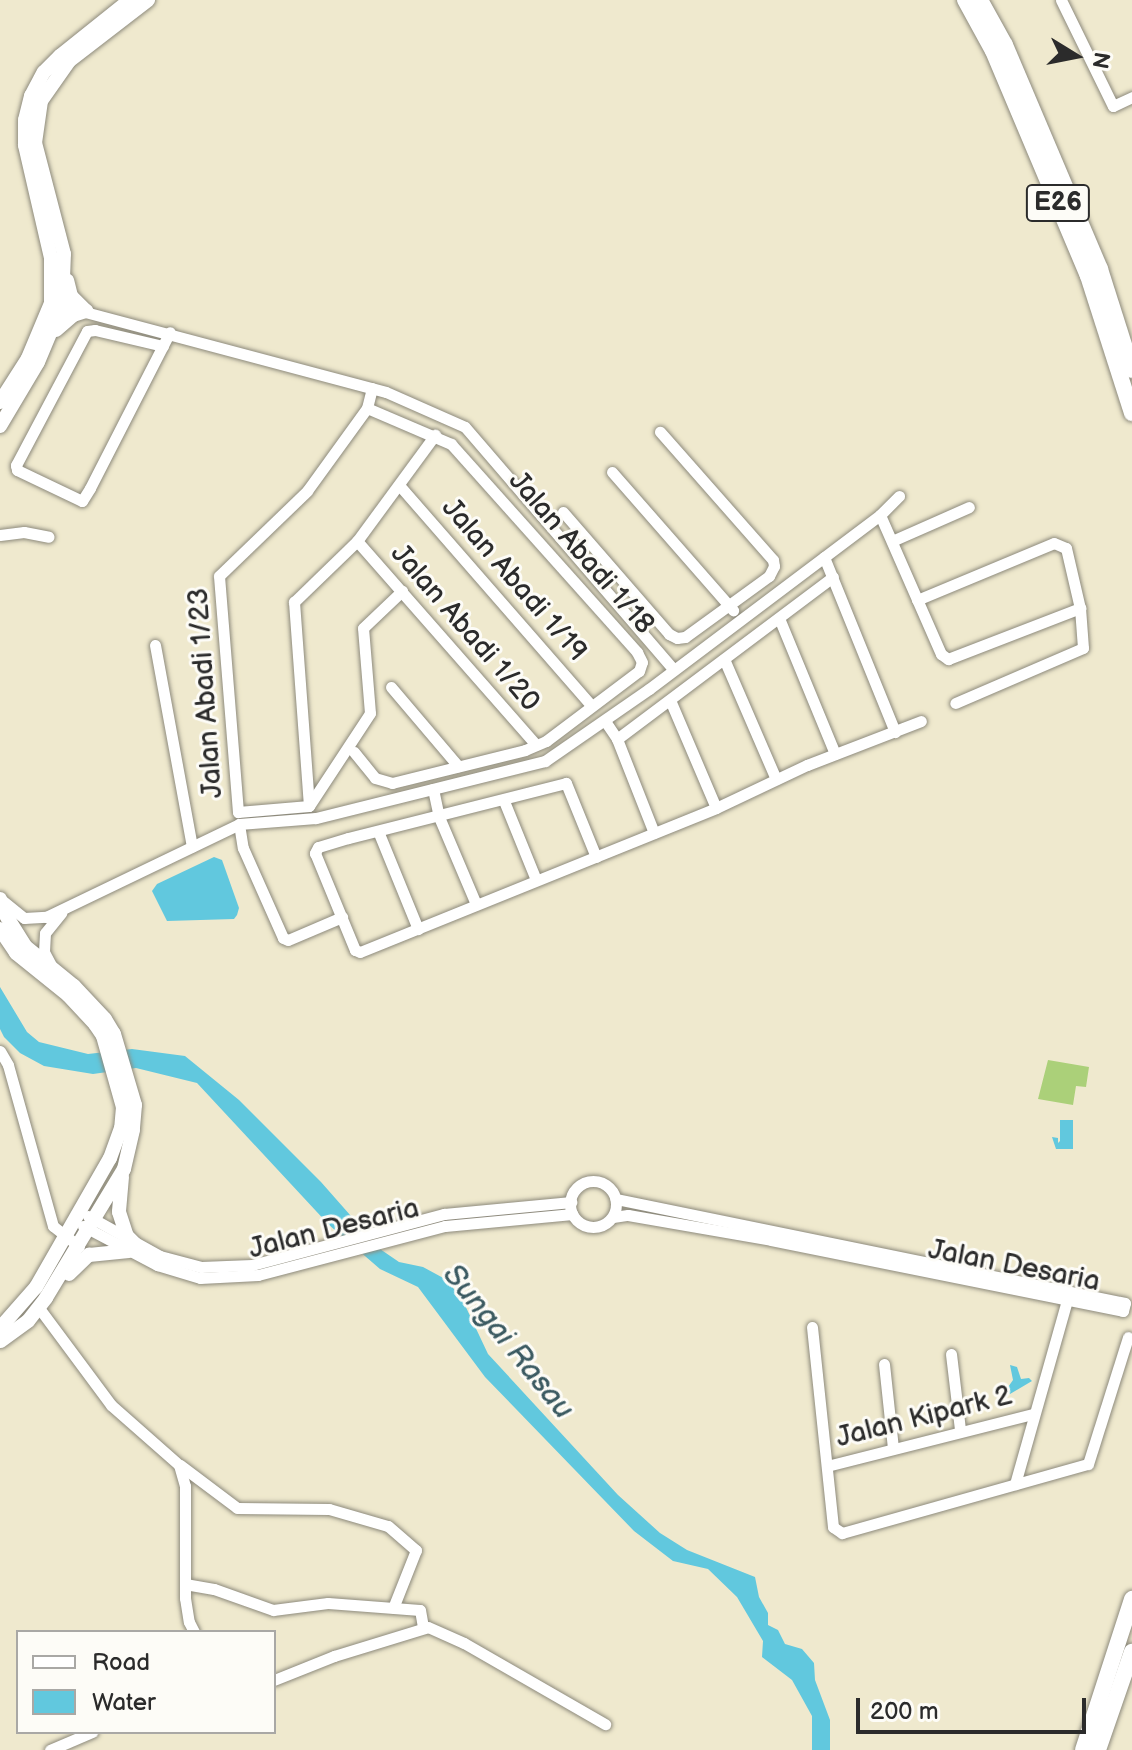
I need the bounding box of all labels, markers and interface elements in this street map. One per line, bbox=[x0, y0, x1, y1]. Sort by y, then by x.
north arrow bbox=[1036, 16, 1116, 96]
text: N bbox=[1085, 50, 1115, 71]
road number: E26 bbox=[1024, 181, 1092, 225]
street label: Jalan Abadi 1/18 bbox=[501, 465, 661, 641]
street label: Jalan Abadi 1/19 bbox=[434, 492, 594, 668]
street label: Jalan Abadi 1/20 bbox=[383, 538, 547, 718]
street label: Jalan Abadi 1/23 bbox=[182, 587, 230, 799]
street label: Jalan Desaria bbox=[246, 1192, 422, 1266]
street label: Jalan Desaria bbox=[925, 1233, 1103, 1299]
water label: Sungai Rasau bbox=[435, 1258, 581, 1426]
street label: Jalan Kipark 2 bbox=[833, 1379, 1015, 1455]
legend bbox=[16, 1630, 276, 1734]
text: Road bbox=[92, 1648, 150, 1677]
scale bar bbox=[860, 1682, 1090, 1732]
text: Water bbox=[92, 1688, 156, 1717]
text: 200 m bbox=[870, 1697, 939, 1726]

